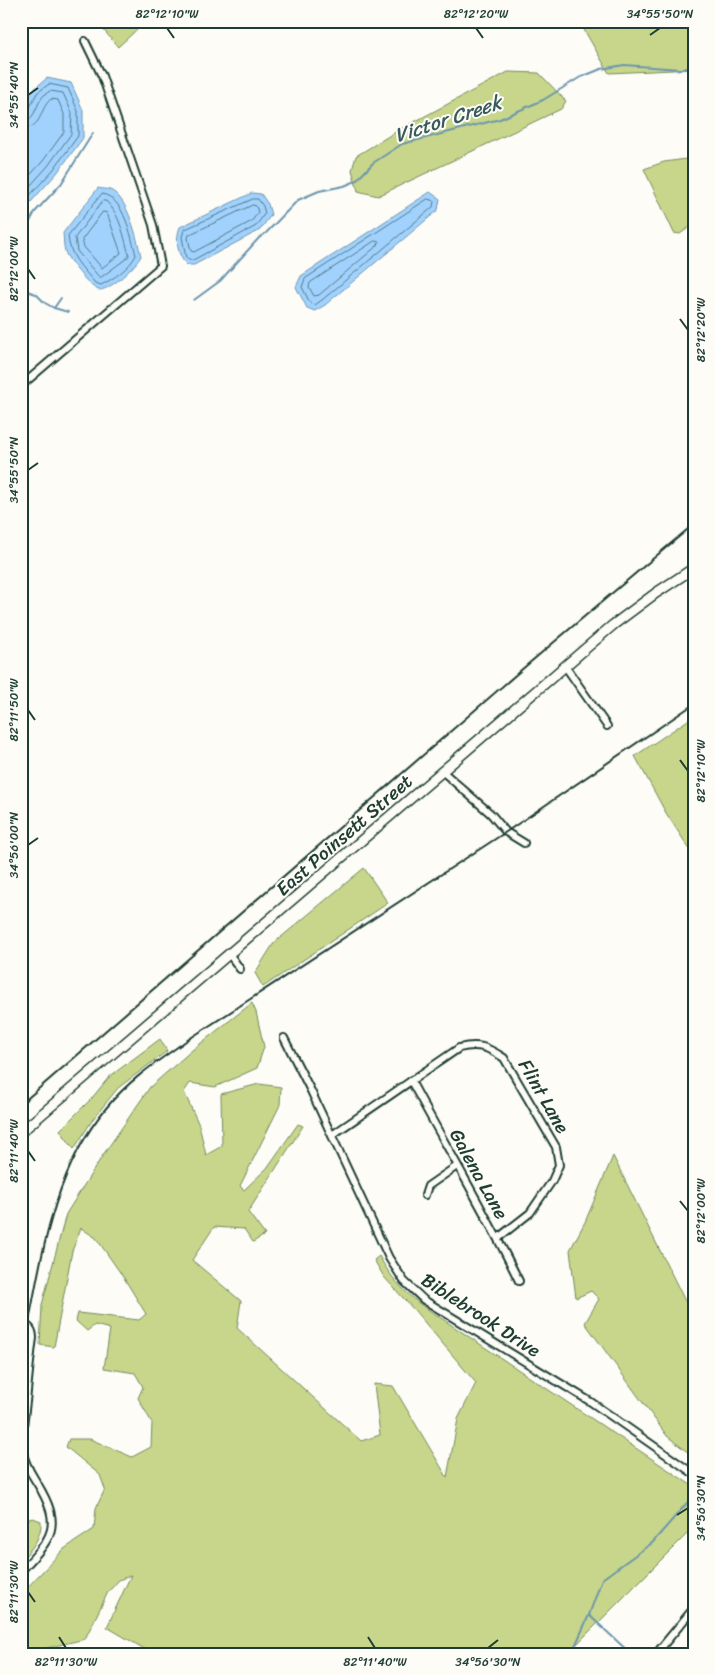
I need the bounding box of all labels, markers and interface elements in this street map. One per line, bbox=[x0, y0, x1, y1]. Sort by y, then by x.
text: 82°12'10"W bbox=[136, 3, 199, 25]
text: 82°12'20"W bbox=[444, 3, 509, 25]
text: 34°55'50"N bbox=[627, 3, 694, 25]
text: 34°55'40"N bbox=[3, 61, 25, 128]
water label: Victor Creek bbox=[390, 84, 508, 153]
text: 82°12'00"W bbox=[3, 236, 25, 302]
text: 82°12'20"W bbox=[690, 297, 712, 362]
text: 34°55'50"N bbox=[3, 436, 25, 503]
text: 82°11'50"W bbox=[3, 678, 25, 742]
text: 82°12'10"W bbox=[690, 739, 712, 802]
street label: East Poinsett Street bbox=[268, 766, 420, 904]
text: 34°56'00"N bbox=[3, 811, 25, 878]
street label: Flint Lane bbox=[509, 1052, 579, 1140]
text: 82°11'40"W bbox=[3, 1119, 25, 1183]
street label: Galena Lane bbox=[440, 1122, 518, 1226]
text: 82°12'00"W bbox=[690, 1178, 712, 1244]
street label: Biblebrook Drive bbox=[414, 1264, 548, 1366]
text: 34°56'30"N bbox=[690, 1475, 712, 1541]
text: 82°11'30"W bbox=[3, 1560, 25, 1623]
text: 82°11'30"W bbox=[35, 1651, 98, 1673]
text: 82°11'40"W bbox=[343, 1651, 407, 1673]
text: 34°56'30"N bbox=[455, 1651, 521, 1673]

